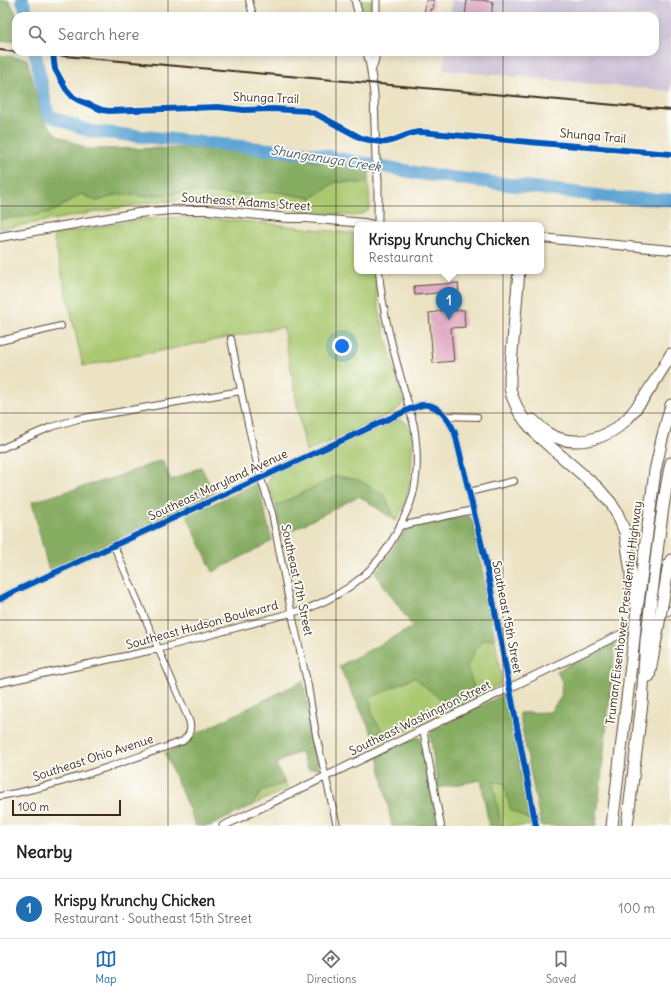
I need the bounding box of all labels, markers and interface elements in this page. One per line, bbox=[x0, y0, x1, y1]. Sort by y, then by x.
search box bbox=[12, 12, 659, 56]
icon: search bbox=[26, 23, 48, 45]
text: Search here bbox=[58, 25, 139, 44]
street label: Shunga Trail bbox=[233, 89, 299, 106]
street label: Shunga Trail bbox=[559, 125, 627, 146]
water label: Shunganuga Creek bbox=[270, 141, 384, 176]
street label: Southeast Adams Street bbox=[181, 190, 311, 214]
popup bbox=[354, 222, 544, 274]
text: Krispy Krunchy Chicken bbox=[368, 230, 530, 249]
text: Restaurant bbox=[368, 249, 433, 266]
pin: 1 bbox=[436, 287, 462, 320]
your location bbox=[332, 336, 352, 356]
street label: Southeast Maryland Avenue bbox=[146, 446, 290, 523]
street label: Truman/Eisenhower Presidential Highway bbox=[602, 500, 645, 726]
street label: Southeast 17th Street bbox=[278, 523, 317, 637]
street label: Southeast 15th Street bbox=[489, 559, 526, 675]
street label: Southeast Hudson Boulevard bbox=[124, 597, 280, 652]
street label: Southeast Washington Street bbox=[346, 677, 493, 758]
street label: Southeast Ohio Avenue bbox=[31, 731, 155, 784]
scale bar bbox=[12, 798, 121, 817]
text: 100 m bbox=[18, 800, 49, 814]
text: Nearby bbox=[16, 841, 72, 863]
text: Krispy Krunchy Chicken bbox=[54, 891, 215, 910]
text: 1 bbox=[26, 900, 32, 917]
text: 100 m bbox=[618, 900, 655, 917]
text: Restaurant · Southeast 15th Street bbox=[54, 910, 252, 927]
tab: Map bbox=[95, 948, 117, 986]
tab: Directions bbox=[307, 948, 356, 986]
tab: Saved bbox=[546, 948, 576, 986]

